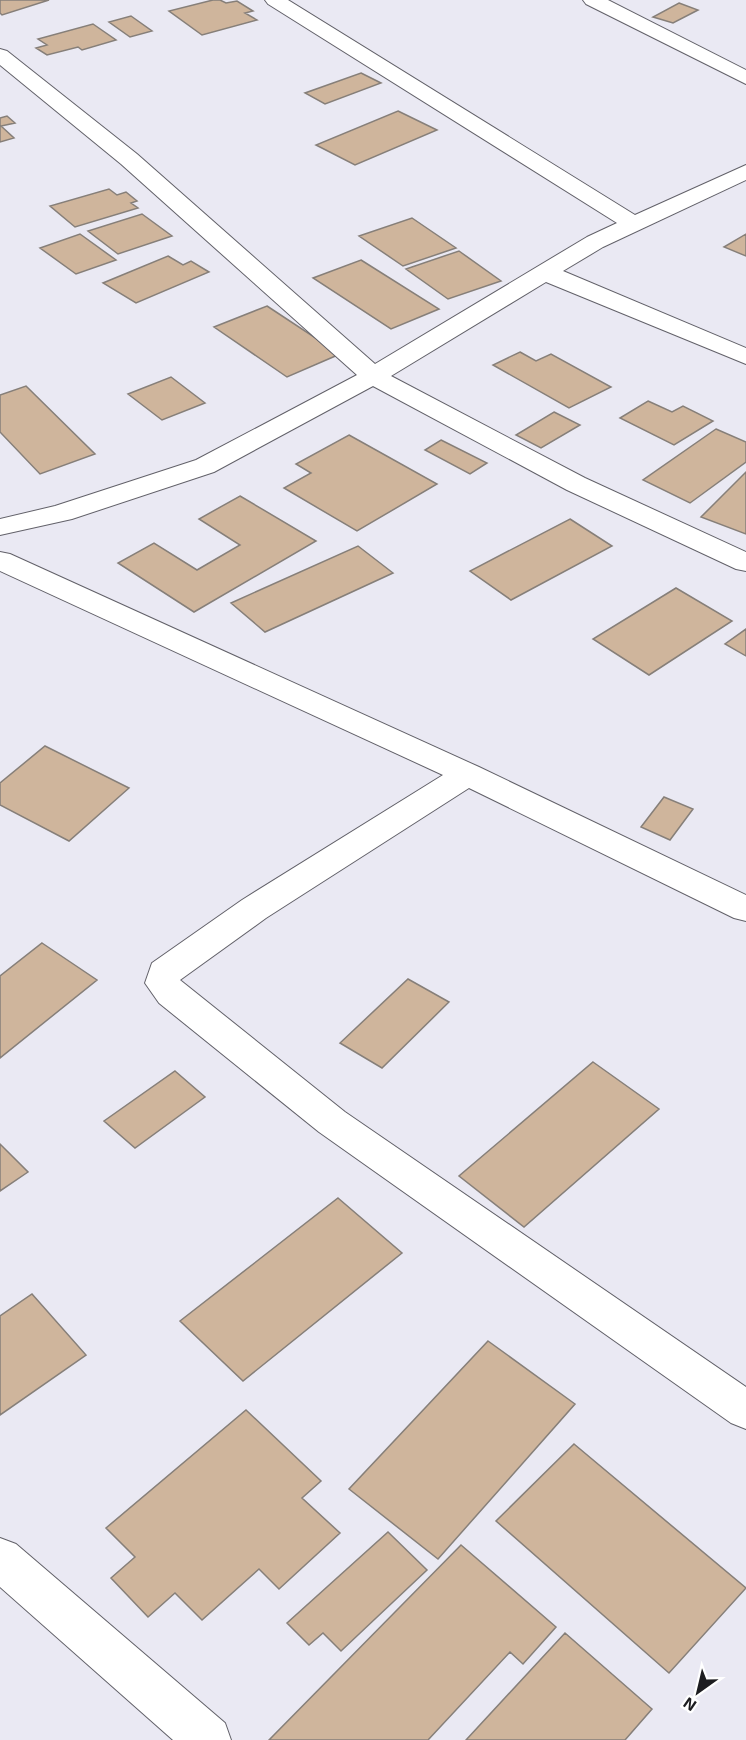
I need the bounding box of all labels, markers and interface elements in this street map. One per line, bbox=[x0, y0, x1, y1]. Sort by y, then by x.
north arrow bbox=[668, 1662, 728, 1722]
text: N bbox=[679, 1694, 699, 1716]

